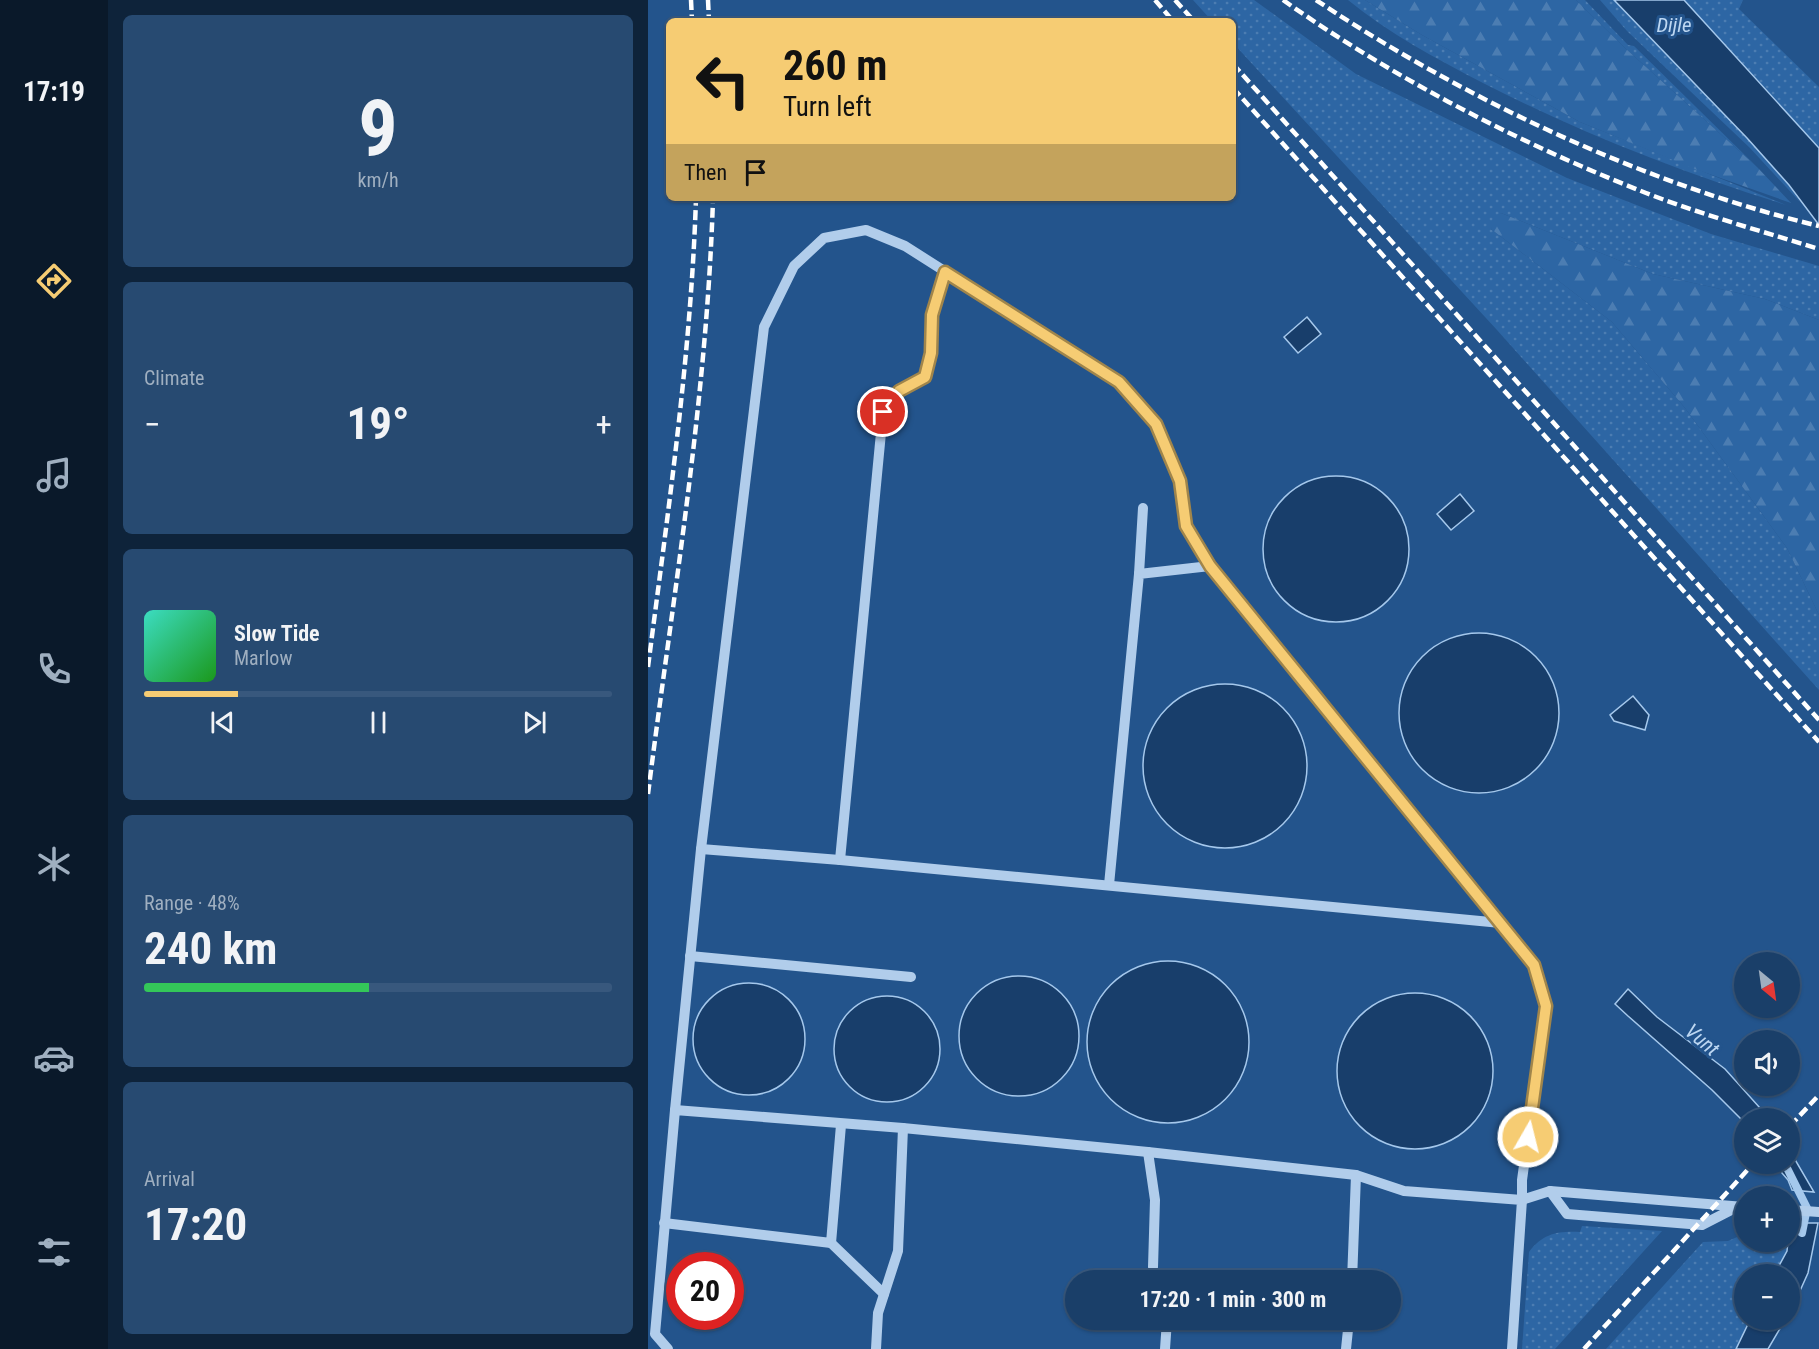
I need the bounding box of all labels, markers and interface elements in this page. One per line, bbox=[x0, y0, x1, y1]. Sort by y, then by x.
water label: Dijle bbox=[1656, 13, 1692, 37]
text: 260 m bbox=[783, 41, 888, 90]
icon: left bbox=[684, 42, 762, 120]
text: 17:19 bbox=[23, 76, 85, 108]
text: 9 bbox=[358, 83, 398, 174]
text: Turn left bbox=[783, 91, 872, 123]
icon: arrive bbox=[739, 156, 772, 189]
text: Then bbox=[684, 160, 727, 185]
text: km/h bbox=[357, 168, 399, 192]
icon: directions bbox=[33, 260, 75, 302]
text: Climate bbox=[144, 366, 204, 390]
pin bbox=[857, 386, 908, 437]
icon: arrive bbox=[866, 395, 899, 428]
text: 19° bbox=[347, 397, 410, 450]
text: − bbox=[144, 405, 161, 444]
text: + bbox=[596, 405, 612, 444]
icon: music bbox=[33, 454, 75, 496]
text: Slow Tide bbox=[234, 621, 320, 646]
text: Marlow bbox=[234, 646, 292, 670]
icon: phone bbox=[33, 648, 75, 690]
icon: previous bbox=[206, 706, 239, 739]
icon: pause bbox=[362, 706, 395, 739]
icon: next bbox=[518, 706, 551, 739]
icon: climate bbox=[33, 843, 75, 885]
text: Range · 48% bbox=[144, 891, 240, 915]
text: 240 km bbox=[144, 922, 277, 975]
north arrow bbox=[1734, 952, 1800, 1018]
map controls bbox=[1734, 952, 1800, 1330]
water label: Vunt bbox=[1680, 1019, 1725, 1062]
button: sound bbox=[1734, 1030, 1800, 1096]
icon: car bbox=[33, 1037, 75, 1079]
position arrow bbox=[1496, 1105, 1560, 1169]
button: layers bbox=[1734, 1108, 1800, 1174]
text: Arrival bbox=[144, 1167, 195, 1191]
button: + bbox=[1734, 1186, 1800, 1252]
text: 17:20 bbox=[144, 1198, 247, 1251]
icon: filters bbox=[33, 1231, 75, 1273]
speed limit sign: 20 bbox=[666, 1252, 744, 1330]
button: − bbox=[1734, 1264, 1800, 1330]
text: 17:20 · 1 min · 300 m bbox=[1140, 1287, 1326, 1312]

